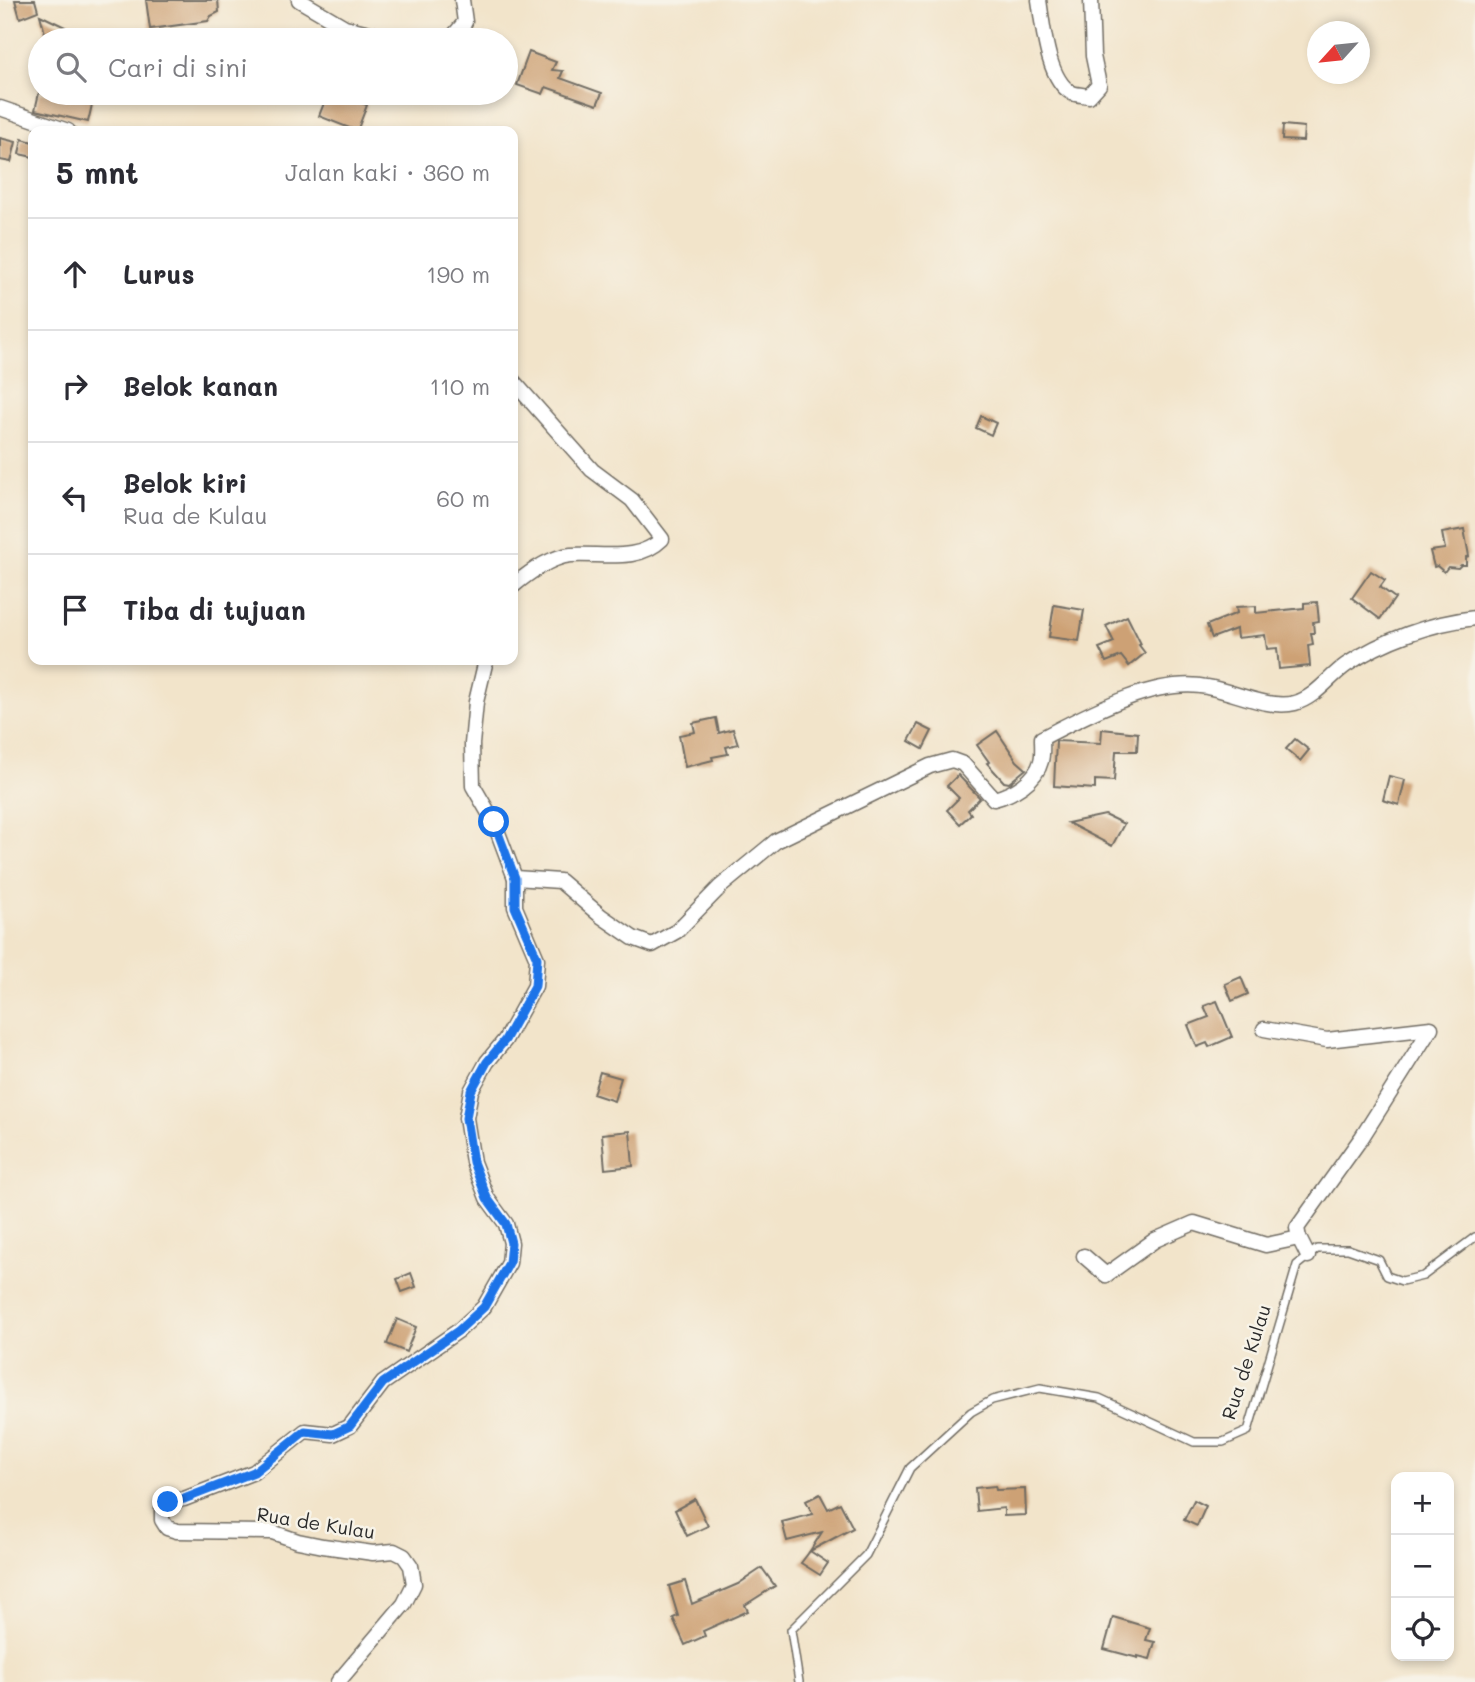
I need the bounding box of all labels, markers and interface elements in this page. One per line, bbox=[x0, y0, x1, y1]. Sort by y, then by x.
north arrow bbox=[1307, 21, 1370, 84]
search box bbox=[28, 28, 518, 105]
icon: search bbox=[52, 48, 90, 86]
text: Cari di sini bbox=[108, 50, 248, 84]
text: 5 mnt bbox=[56, 152, 139, 192]
text: Jalan kaki · 360 m bbox=[285, 157, 490, 187]
icon: ahead bbox=[56, 255, 94, 293]
text: Lurus bbox=[123, 257, 195, 291]
text: 190 m bbox=[426, 259, 490, 289]
icon: right bbox=[56, 367, 94, 405]
text: Belok kanan bbox=[123, 369, 278, 403]
text: 110 m bbox=[430, 371, 490, 401]
text: Belok kiri bbox=[123, 466, 247, 500]
icon: left bbox=[56, 479, 94, 517]
text: 60 m bbox=[436, 483, 490, 513]
text: Rua de Kulau bbox=[123, 500, 267, 530]
icon: arrive bbox=[56, 591, 94, 629]
text: Tiba di tujuan bbox=[123, 593, 306, 627]
route start bbox=[478, 806, 509, 837]
street label: Rua de Kulau bbox=[1215, 1301, 1276, 1422]
map controls bbox=[1391, 1472, 1454, 1661]
button: + bbox=[1391, 1472, 1454, 1535]
route end bbox=[152, 1486, 183, 1517]
street label: Rua de Kulau bbox=[255, 1501, 377, 1544]
button: − bbox=[1391, 1535, 1454, 1598]
button: locate bbox=[1391, 1598, 1454, 1661]

